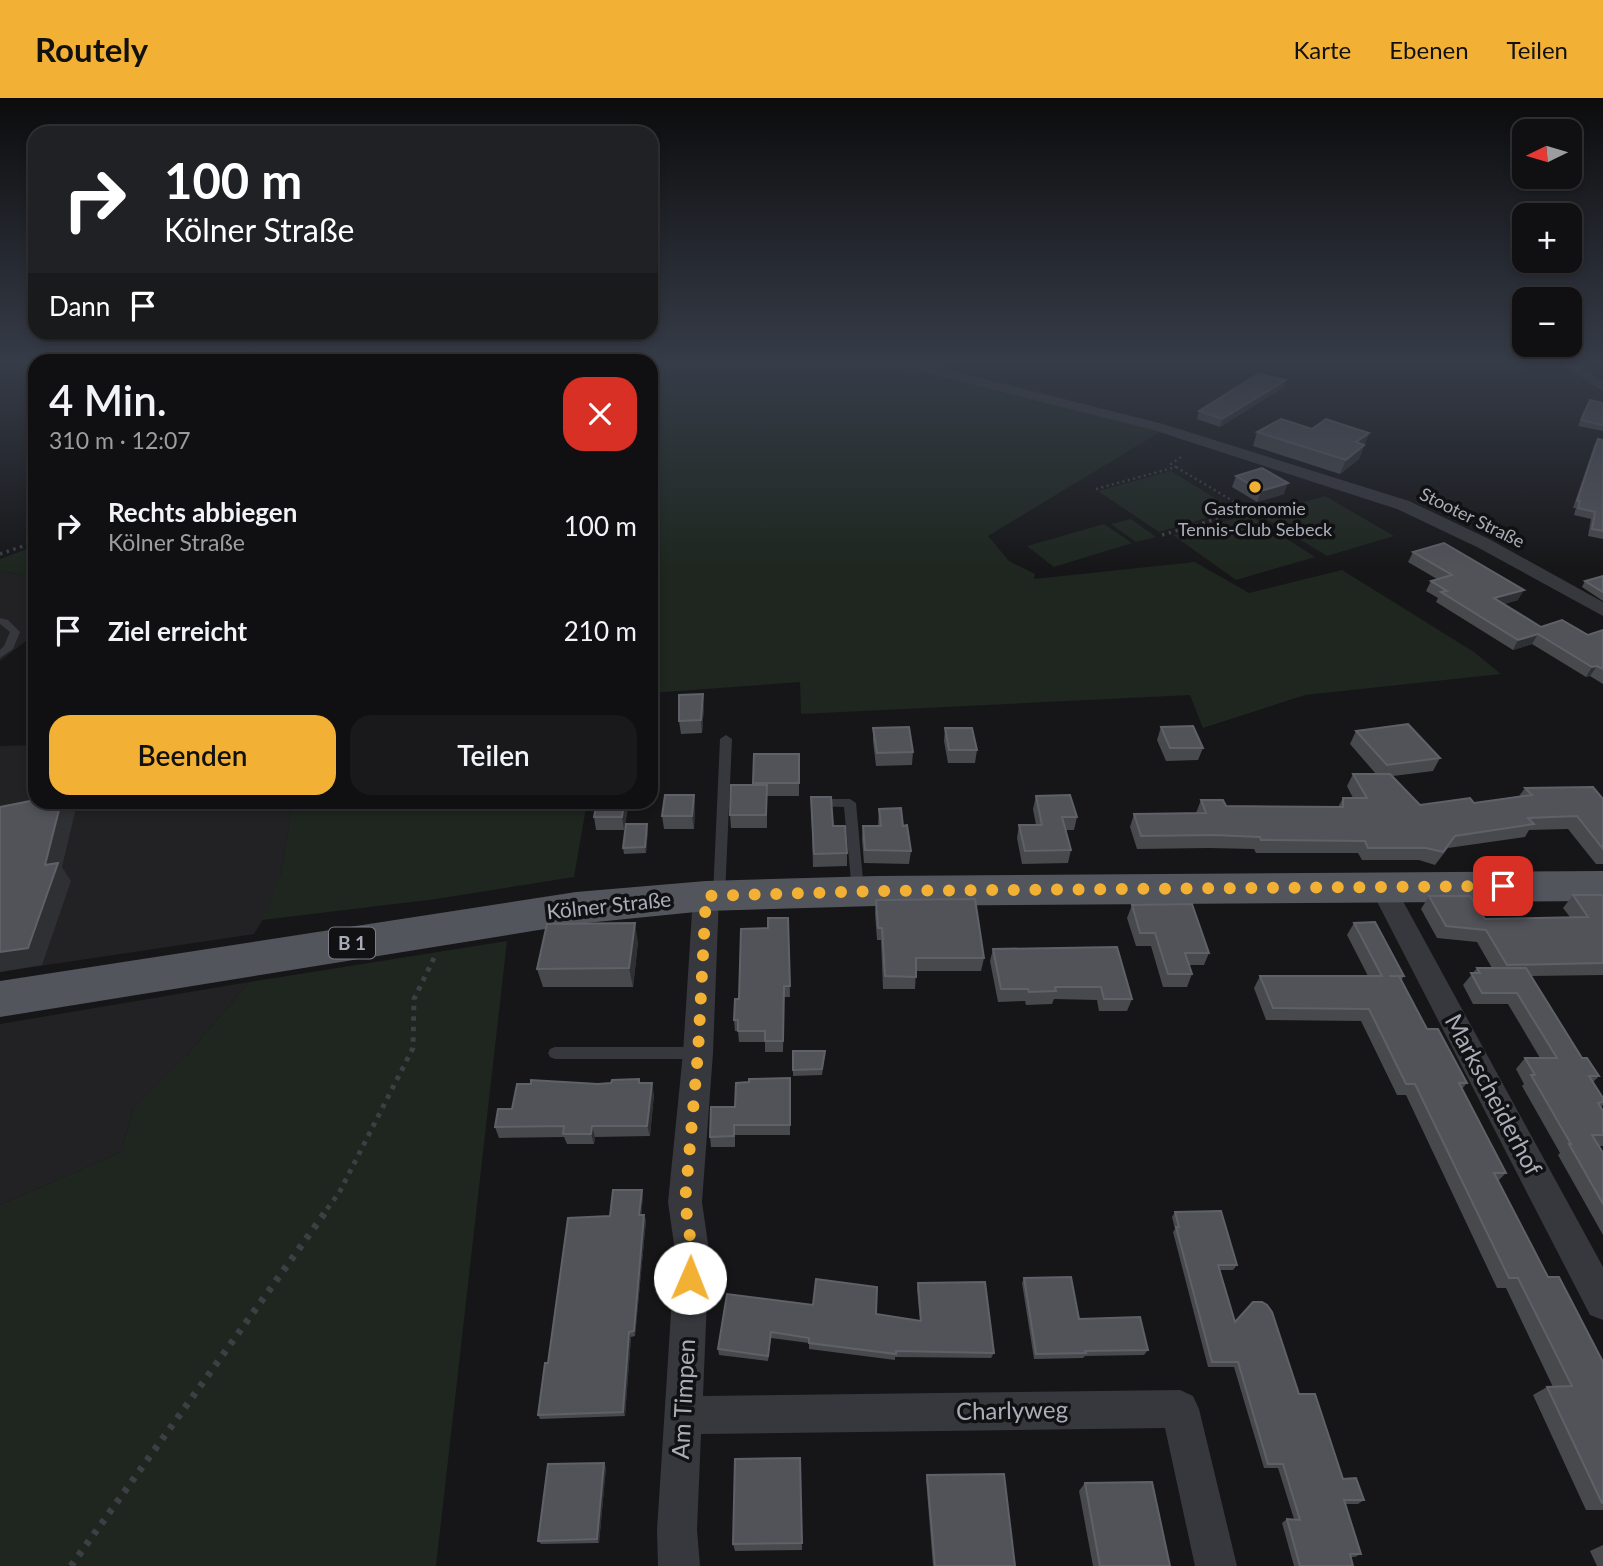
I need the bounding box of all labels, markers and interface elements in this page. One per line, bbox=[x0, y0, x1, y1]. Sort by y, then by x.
text: Routely bbox=[35, 29, 148, 69]
text: Karte bbox=[1294, 35, 1351, 64]
text: Ebenen bbox=[1389, 35, 1469, 64]
text: Teilen bbox=[1507, 35, 1568, 64]
north arrow bbox=[1512, 119, 1582, 189]
map controls bbox=[1512, 119, 1582, 357]
text: 100 m bbox=[164, 151, 302, 209]
icon: right bbox=[49, 154, 140, 245]
button: + bbox=[1512, 203, 1582, 273]
text: Kölner Straße bbox=[164, 210, 354, 249]
icon: arrive bbox=[124, 287, 162, 325]
button: − bbox=[1512, 287, 1582, 357]
text: Dann bbox=[49, 290, 110, 322]
text: 4 Min. bbox=[49, 375, 167, 425]
button: close bbox=[563, 377, 637, 451]
text: 310 m · 12:07 bbox=[49, 426, 191, 454]
marker: Gastronomie Tennis-Club Sebeck bbox=[1247, 479, 1263, 495]
street label: Stooter Straße bbox=[1416, 482, 1528, 552]
text: Rechts abbiegen bbox=[108, 496, 297, 528]
place label: Gastronomie Tennis-Club Sebeck bbox=[1178, 497, 1333, 540]
icon: right bbox=[49, 507, 87, 545]
text: 100 m bbox=[564, 510, 637, 542]
text: Kölner Straße bbox=[108, 528, 245, 556]
icon: arrive bbox=[49, 612, 87, 650]
text: Ziel erreicht bbox=[108, 615, 247, 647]
text: 210 m bbox=[564, 615, 637, 647]
button: Beenden bbox=[49, 715, 336, 795]
button: Teilen bbox=[350, 715, 637, 795]
pin bbox=[1473, 856, 1533, 916]
icon: arrive bbox=[1484, 867, 1522, 905]
street label: Kölner Straße bbox=[545, 886, 672, 923]
road number: B 1 bbox=[329, 928, 375, 958]
street label: Markscheiderhof bbox=[1440, 1009, 1549, 1180]
position arrow bbox=[653, 1241, 727, 1315]
street label: Am Timpen bbox=[665, 1338, 700, 1460]
street label: Charlyweg bbox=[956, 1394, 1068, 1425]

